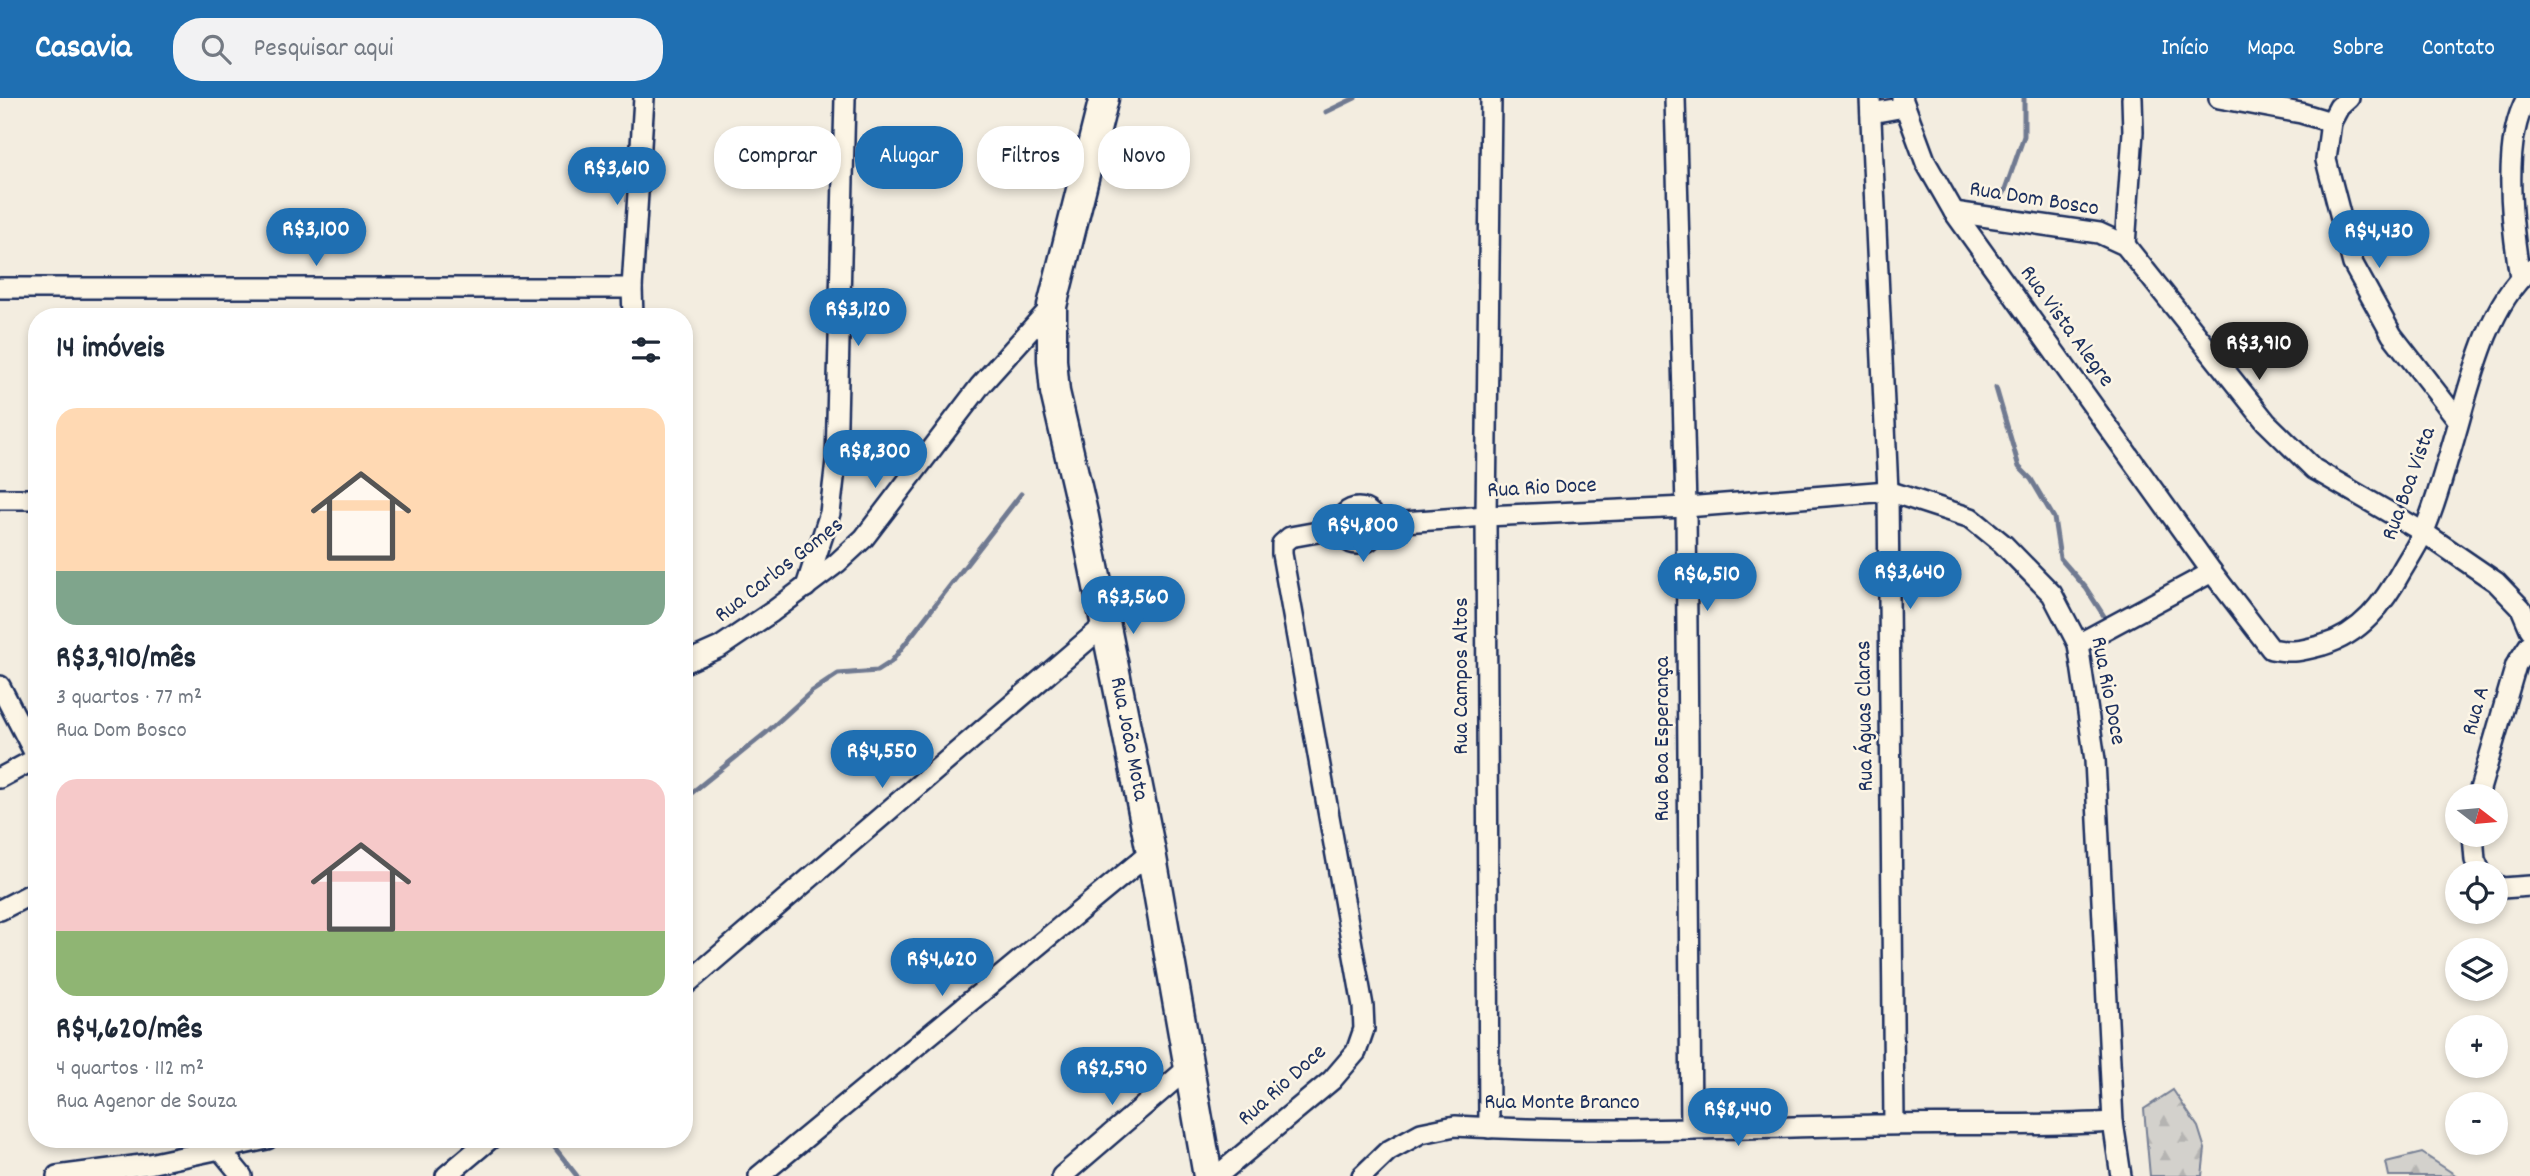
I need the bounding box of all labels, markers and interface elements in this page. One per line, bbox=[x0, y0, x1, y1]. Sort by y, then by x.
search box bbox=[173, 18, 663, 81]
text: Casavia bbox=[35, 26, 131, 73]
icon: search bbox=[197, 30, 235, 68]
text: Pesquisar aqui bbox=[253, 31, 394, 68]
text: Início bbox=[2161, 32, 2209, 66]
text: Mapa bbox=[2247, 32, 2295, 66]
text: Sobre bbox=[2333, 32, 2384, 66]
text: Contato bbox=[2422, 32, 2495, 66]
chip: Comprar bbox=[714, 126, 841, 189]
chip: Alugar bbox=[855, 126, 963, 189]
chip: Filtros bbox=[977, 126, 1084, 189]
chip: Novo bbox=[1098, 126, 1190, 189]
pin: R$3,610 bbox=[552, 148, 682, 207]
text: R$3,610 bbox=[584, 153, 650, 186]
street label: Rua Dom Bosco bbox=[1967, 173, 2101, 227]
pin: R$3,100 bbox=[251, 208, 381, 268]
pin: R$4,430 bbox=[2314, 211, 2444, 270]
text: R$3,100 bbox=[282, 214, 350, 247]
text: R$4,430 bbox=[2344, 216, 2414, 249]
street label: Rua Vista Alegre bbox=[2010, 259, 2122, 395]
pin: R$3,120 bbox=[793, 288, 923, 348]
text: R$3,120 bbox=[825, 294, 891, 327]
pin: R$3,910 bbox=[2194, 322, 2324, 382]
text: R$3,910 bbox=[2226, 328, 2292, 361]
text: 14 imóveis bbox=[56, 329, 165, 372]
icon: filters bbox=[627, 331, 665, 369]
street label: Rua Boa Vista bbox=[2374, 422, 2446, 545]
pin: R$8,300 bbox=[810, 430, 940, 490]
text: R$8,300 bbox=[839, 436, 911, 469]
icon: home bbox=[298, 453, 424, 579]
street label: Rua Rio Doce bbox=[1486, 470, 1598, 508]
pin: R$4,800 bbox=[1298, 504, 1428, 564]
street label: Rua Carlos Gomes bbox=[708, 510, 852, 632]
text: R$4,800 bbox=[1327, 510, 1399, 543]
pin: R$3,640 bbox=[1845, 552, 1975, 611]
pin: R$6,510 bbox=[1642, 554, 1772, 613]
text: R$3,640 bbox=[1875, 557, 1945, 590]
text: R$6,510 bbox=[1674, 559, 1740, 592]
pin: R$3,560 bbox=[1068, 576, 1198, 636]
text: R$3,560 bbox=[1097, 582, 1169, 615]
street label: Rua Campos Altos bbox=[1446, 597, 1479, 755]
street label: Rua Rio Doce bbox=[2080, 634, 2134, 748]
text: R$3,910/mês bbox=[56, 639, 196, 682]
street label: Rua Águas Claras bbox=[1848, 640, 1884, 792]
street label: Rua Boa Esperança bbox=[1647, 655, 1680, 822]
street label: Rua João Mota bbox=[1100, 674, 1156, 805]
text: 3 quartos · 77 m² bbox=[56, 682, 202, 715]
street label: Rua A bbox=[2454, 683, 2500, 739]
text: Rua Dom Bosco bbox=[56, 715, 187, 748]
pin: R$4,550 bbox=[817, 730, 947, 790]
text: R$4,550 bbox=[847, 736, 917, 769]
north arrow bbox=[2445, 784, 2508, 847]
map controls bbox=[2445, 784, 2508, 1155]
icon: home bbox=[298, 824, 424, 950]
button: locate bbox=[2445, 861, 2508, 924]
button: layers bbox=[2445, 938, 2508, 1001]
pin: R$4,620 bbox=[877, 939, 1007, 998]
text: R$4,620 bbox=[907, 944, 977, 977]
text: R$4,620/mês bbox=[56, 1010, 203, 1053]
button: + bbox=[2445, 1015, 2508, 1078]
street label: Rua Rio Doce bbox=[1231, 1037, 1335, 1135]
pin: R$2,590 bbox=[1047, 1048, 1177, 1107]
text: 4 quartos · 112 m² bbox=[56, 1053, 204, 1086]
text: R$2,590 bbox=[1076, 1053, 1148, 1086]
text: Rua Agenor de Souza bbox=[56, 1086, 237, 1119]
street label: Rua Monte Branco bbox=[1484, 1087, 1640, 1120]
pin: R$8,440 bbox=[1673, 1088, 1803, 1148]
button: − bbox=[2445, 1092, 2508, 1155]
text: R$8,440 bbox=[1704, 1094, 1772, 1127]

